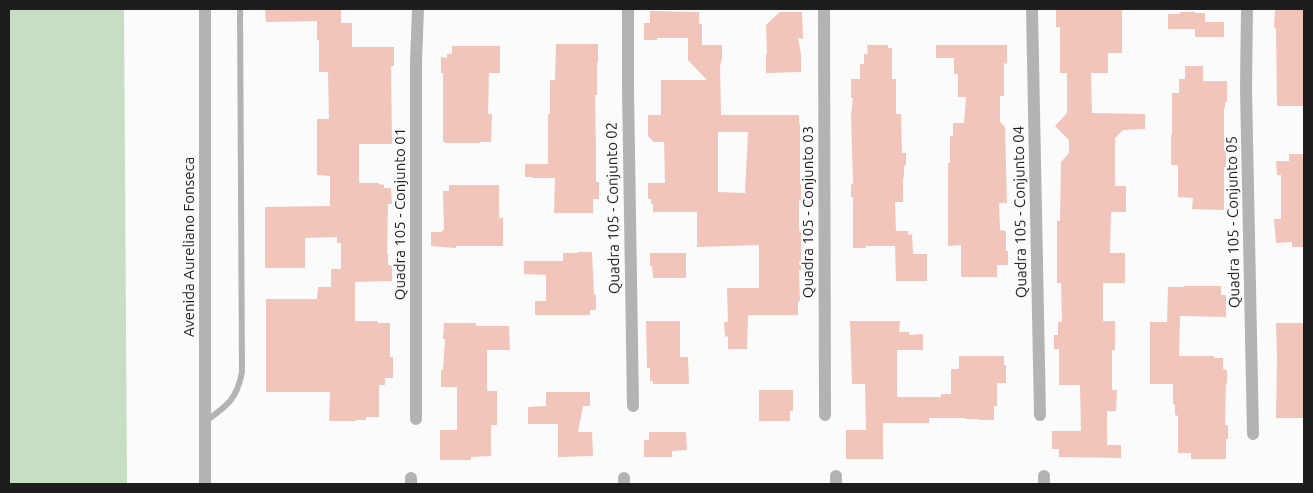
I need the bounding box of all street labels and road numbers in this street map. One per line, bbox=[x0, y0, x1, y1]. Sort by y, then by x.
street label: Quadra 105 - Conjunto 02 bbox=[602, 122, 623, 294]
street label: Quadra 105 - Conjunto 03 bbox=[799, 126, 816, 298]
street label: Quadra 105 - Conjunto 04 bbox=[1009, 126, 1030, 298]
street label: Quadra 105 - Conjunto 01 bbox=[391, 128, 408, 300]
street label: Quadra 105 - Conjunto 05 bbox=[1222, 136, 1243, 308]
street label: Avenida Aureliano Fonseca bbox=[180, 157, 197, 337]

